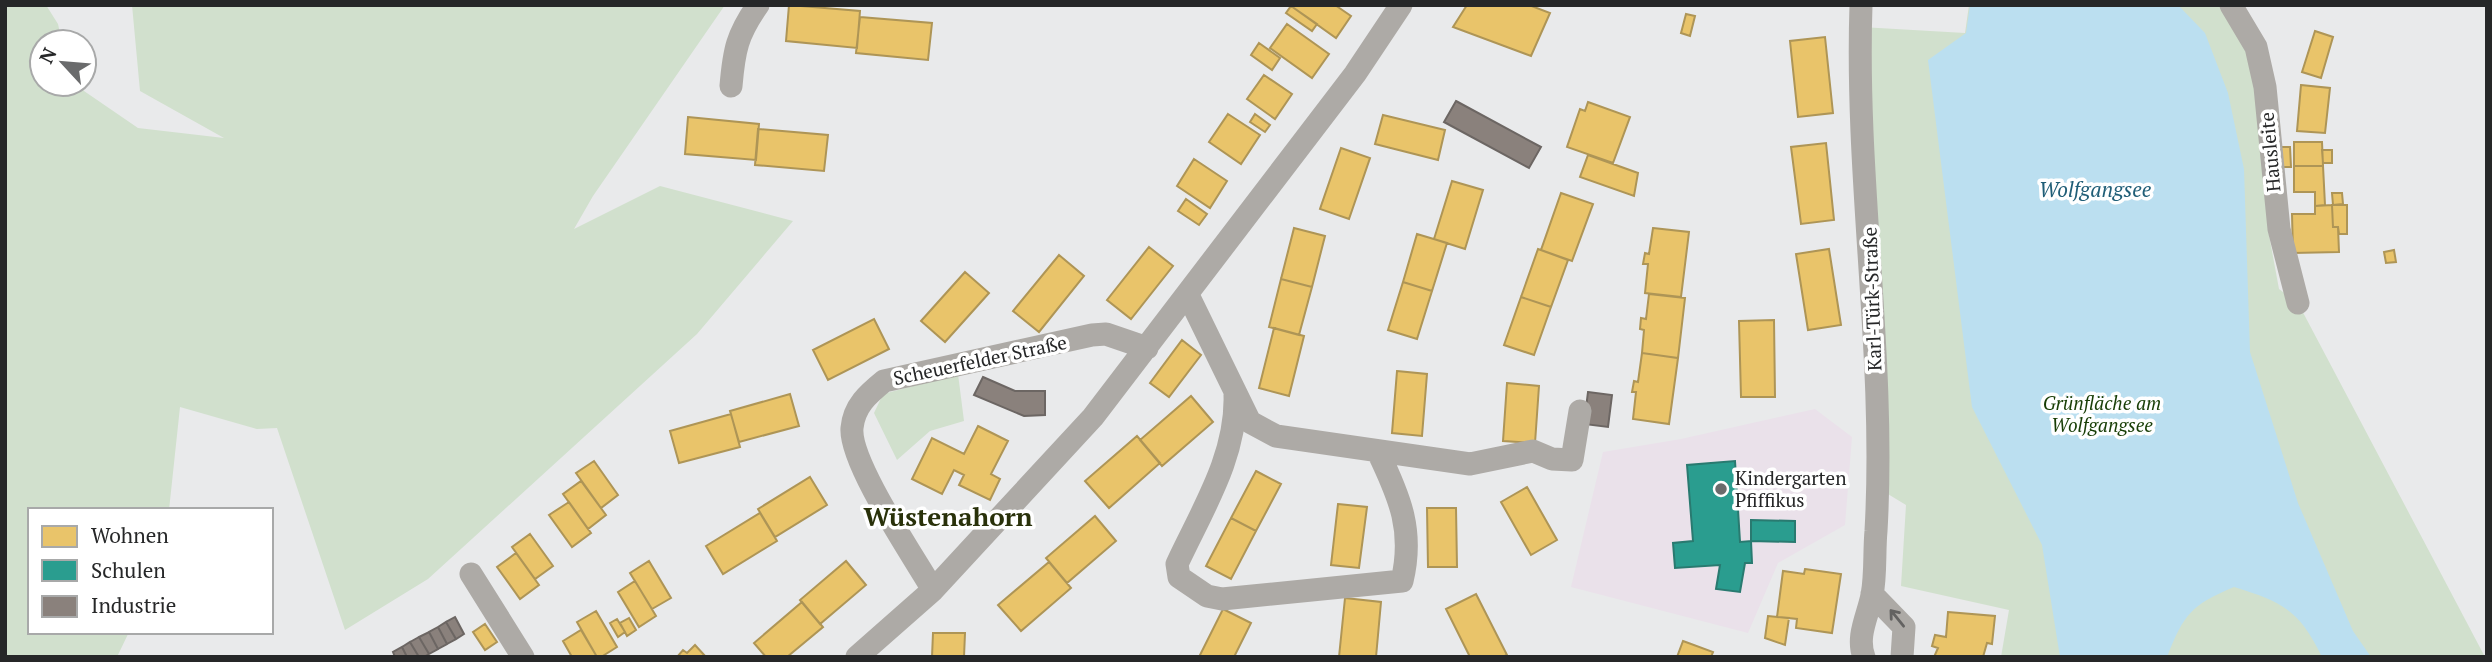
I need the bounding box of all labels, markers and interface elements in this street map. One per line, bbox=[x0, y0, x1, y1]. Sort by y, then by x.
north arrow bbox=[28, 28, 98, 98]
text: N bbox=[33, 43, 62, 67]
street label: Hausleite bbox=[2254, 111, 2285, 193]
water label: Wolfgangsee bbox=[2039, 175, 2152, 203]
street label: Karl-Türk-Straße bbox=[1856, 227, 1887, 371]
street label: Scheuerfelder Straße bbox=[891, 329, 1069, 390]
park label: Grünfläche am Wolfgangsee bbox=[2043, 390, 2161, 437]
place label: Kindergarten Pfiffikus bbox=[1735, 465, 1846, 512]
marker: Kindergarten Pfiffikus bbox=[1713, 481, 1729, 497]
district label: Wüstenahorn bbox=[863, 499, 1033, 533]
legend bbox=[28, 508, 273, 634]
text: Wohnen bbox=[91, 521, 169, 549]
text: Schulen bbox=[91, 556, 166, 584]
text: Industrie bbox=[91, 591, 176, 619]
one-way arrow bbox=[1889, 609, 1905, 627]

